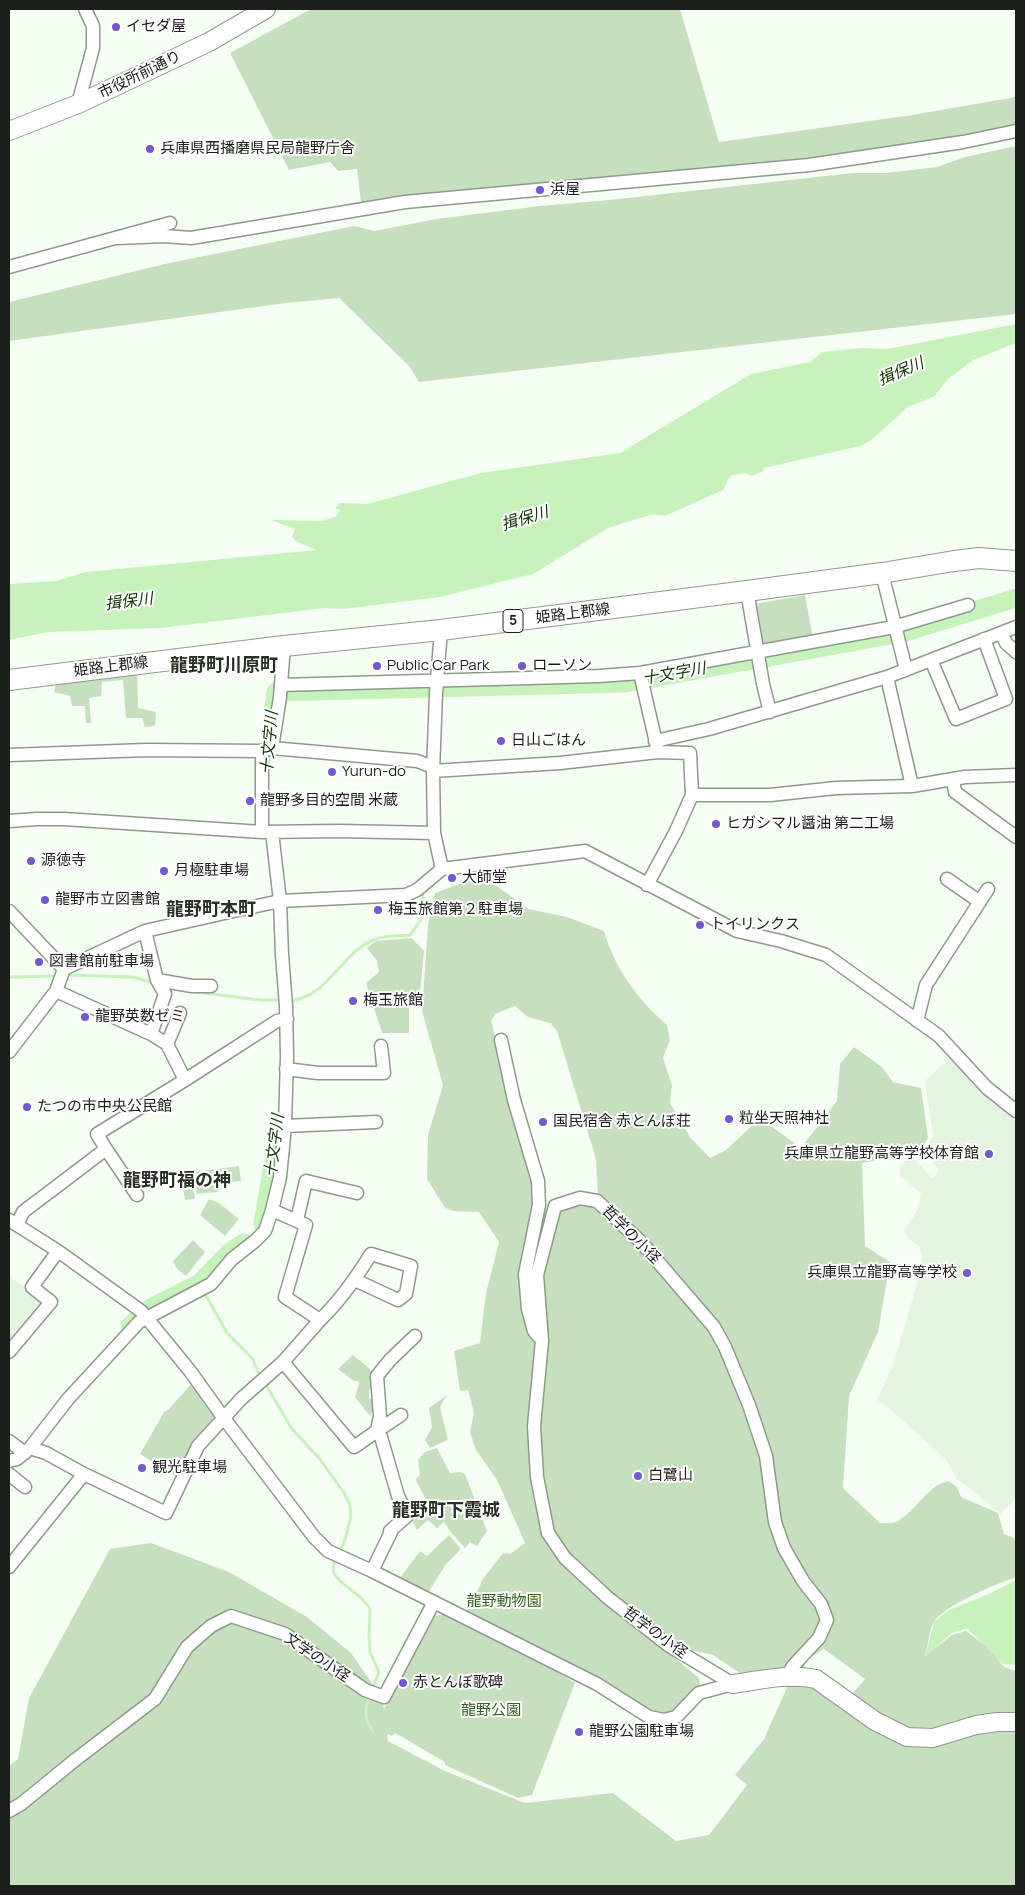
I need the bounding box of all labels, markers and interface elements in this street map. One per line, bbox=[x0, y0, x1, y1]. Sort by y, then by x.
place label: イセダ屋 bbox=[126, 18, 186, 36]
marker: イセダ屋 bbox=[110, 21, 122, 33]
street label: 市役所前通り bbox=[96, 47, 184, 103]
place label: 兵庫県西播磨県民局龍野庁舎 bbox=[160, 140, 355, 158]
marker: 兵庫県西播磨県民局龍野庁舎 bbox=[144, 143, 156, 155]
place label: 浜屋 bbox=[550, 181, 580, 199]
marker: 浜屋 bbox=[534, 184, 546, 196]
water label: 揖保川 bbox=[875, 354, 927, 390]
water label: 揖保川 bbox=[499, 503, 551, 535]
water label: 揖保川 bbox=[104, 590, 154, 614]
street label: 姫路上郡線 bbox=[535, 600, 611, 628]
road number: 5 bbox=[503, 610, 523, 632]
street label: 姫路上郡線 bbox=[73, 653, 149, 681]
district label: 龍野町川原町 bbox=[170, 655, 278, 677]
place label: Public Car Park bbox=[387, 657, 490, 675]
place label: ローソン bbox=[532, 657, 592, 675]
water label: 十文字川 bbox=[641, 659, 707, 689]
marker: Public Car Park bbox=[371, 660, 383, 672]
marker: ローソン bbox=[516, 660, 528, 672]
water label: 十文字川 bbox=[258, 710, 282, 776]
place label: 日山ごはん bbox=[511, 732, 586, 750]
marker: 日山ごはん bbox=[495, 735, 507, 747]
place label: Yurun-do bbox=[342, 763, 406, 781]
marker: Yurun-do bbox=[326, 766, 338, 778]
place label: 龍野多目的空間 米蔵 bbox=[260, 792, 398, 810]
marker: 龍野多目的空間 米蔵 bbox=[244, 795, 256, 807]
place label: ヒガシマル醤油 第二工場 bbox=[726, 815, 894, 833]
marker: ヒガシマル醤油 第二工場 bbox=[710, 818, 722, 830]
place label: 源徳寺 bbox=[41, 852, 86, 870]
marker: 源徳寺 bbox=[25, 855, 37, 867]
place label: 月極駐車場 bbox=[174, 862, 249, 880]
marker: 月極駐車場 bbox=[158, 865, 170, 877]
place label: 大師堂 bbox=[462, 869, 507, 887]
marker: 大師堂 bbox=[446, 872, 458, 884]
place label: 龍野市立図書館 bbox=[55, 891, 160, 909]
marker: 龍野市立図書館 bbox=[39, 894, 51, 906]
district label: 龍野町本町 bbox=[166, 899, 256, 921]
place label: 梅玉旅館第２駐車場 bbox=[388, 901, 523, 919]
marker: 梅玉旅館第２駐車場 bbox=[372, 904, 384, 916]
place label: トイリンクス bbox=[710, 916, 800, 934]
marker: トイリンクス bbox=[694, 919, 706, 931]
place label: 図書館前駐車場 bbox=[49, 953, 154, 971]
marker: 図書館前駐車場 bbox=[33, 956, 45, 968]
place label: 梅玉旅館 bbox=[363, 992, 423, 1010]
marker: 梅玉旅館 bbox=[347, 995, 359, 1007]
place label: 龍野英数ゼミ bbox=[95, 1008, 185, 1026]
marker: 龍野英数ゼミ bbox=[79, 1011, 91, 1023]
place label: たつの市中央公民館 bbox=[37, 1098, 172, 1116]
marker: たつの市中央公民館 bbox=[21, 1101, 33, 1113]
place label: 粒坐天照神社 bbox=[739, 1110, 829, 1128]
water label: 十文字川 bbox=[262, 1113, 288, 1179]
place label: 国民宿舎 赤とんぼ荘 bbox=[553, 1113, 691, 1131]
marker: 粒坐天照神社 bbox=[723, 1113, 735, 1125]
marker: 国民宿舎 赤とんぼ荘 bbox=[537, 1116, 549, 1128]
place label: 兵庫県立龍野高等学校体育館 bbox=[784, 1145, 979, 1163]
marker: 兵庫県立龍野高等学校体育館 bbox=[983, 1148, 995, 1160]
district label: 龍野町福の神 bbox=[123, 1170, 231, 1192]
street label: 哲学の小径 bbox=[598, 1202, 664, 1268]
place label: 兵庫県立龍野高等学校 bbox=[807, 1264, 957, 1282]
marker: 兵庫県立龍野高等学校 bbox=[961, 1267, 973, 1279]
place label: 観光駐車場 bbox=[152, 1459, 227, 1477]
marker: 観光駐車場 bbox=[136, 1462, 148, 1474]
place label: 白鷺山 bbox=[648, 1467, 693, 1485]
marker: 白鷺山 bbox=[632, 1470, 644, 1482]
district label: 龍野町下霞城 bbox=[392, 1500, 500, 1522]
park label: 龍野動物園 bbox=[467, 1593, 541, 1611]
street label: 哲学の小径 bbox=[619, 1604, 691, 1662]
street label: 文学の小径 bbox=[281, 1630, 353, 1686]
place label: 赤とんぼ歌碑 bbox=[413, 1674, 503, 1692]
marker: 赤とんぼ歌碑 bbox=[397, 1677, 409, 1689]
park label: 龍野公園 bbox=[461, 1702, 521, 1720]
place label: 龍野公園駐車場 bbox=[589, 1723, 694, 1741]
marker: 龍野公園駐車場 bbox=[573, 1726, 585, 1738]

